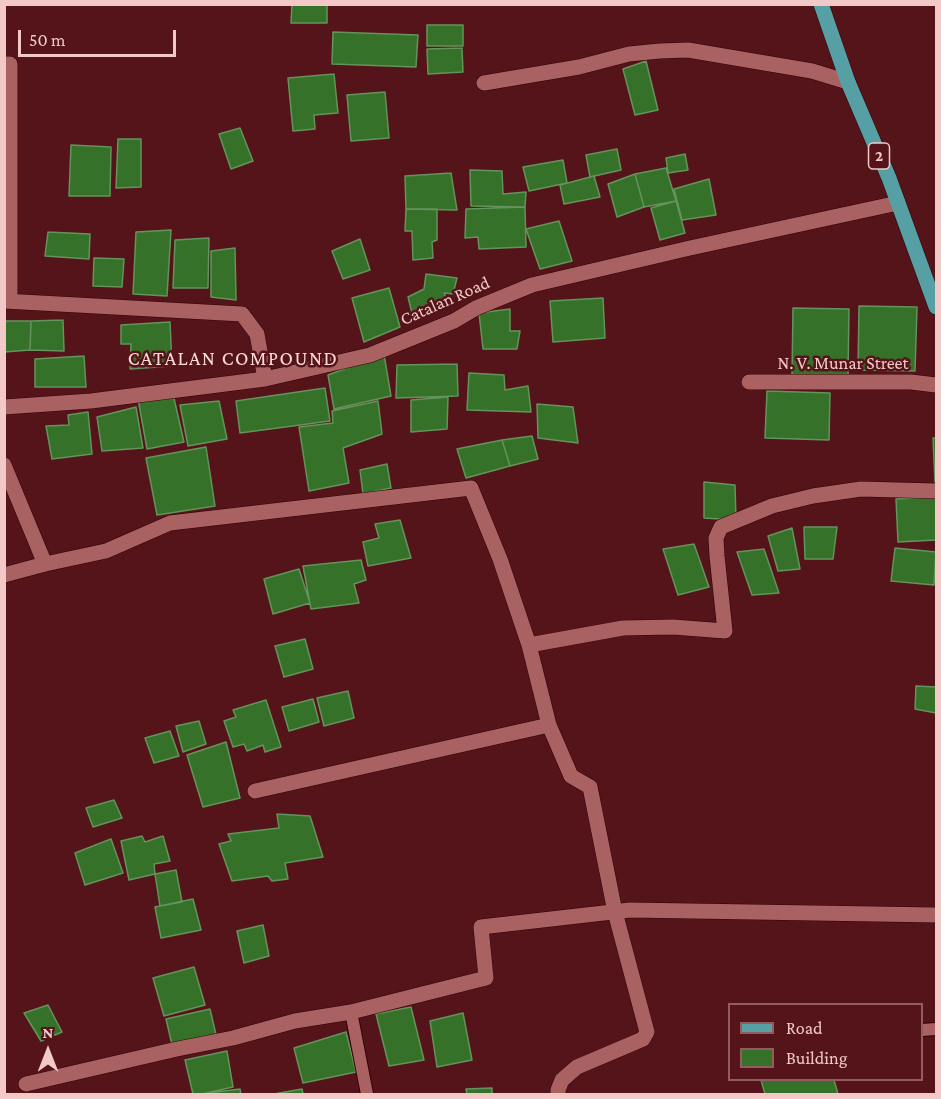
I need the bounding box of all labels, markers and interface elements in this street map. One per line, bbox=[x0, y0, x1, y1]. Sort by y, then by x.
scale bar bbox=[21, 18, 178, 56]
text: 50 m bbox=[29, 30, 66, 50]
road number: 2 bbox=[868, 143, 890, 169]
street label: Catalan Road bbox=[397, 272, 493, 330]
district label: CATALAN COMPOUND bbox=[128, 347, 338, 371]
street label: N. V. Munar Street bbox=[778, 352, 908, 374]
legend bbox=[728, 1003, 923, 1081]
text: Road bbox=[786, 1018, 823, 1038]
north arrow bbox=[18, 1021, 78, 1081]
text: N bbox=[43, 1024, 53, 1041]
text: Building bbox=[786, 1048, 847, 1068]

